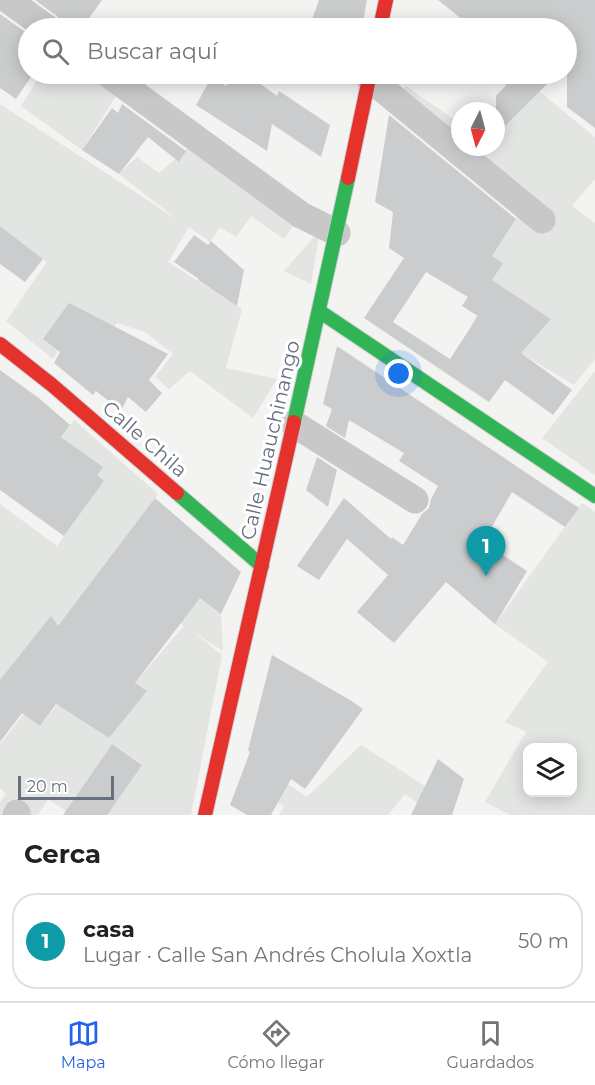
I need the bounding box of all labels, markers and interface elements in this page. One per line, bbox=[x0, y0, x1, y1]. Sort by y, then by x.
search box bbox=[18, 18, 577, 84]
icon: search bbox=[39, 35, 72, 68]
text: Buscar aquí bbox=[87, 38, 218, 65]
north arrow bbox=[451, 102, 505, 156]
street label: Calle Huauchinango bbox=[235, 338, 305, 542]
your location bbox=[384, 359, 413, 388]
street label: Calle Chila bbox=[98, 396, 192, 482]
pin: 1 bbox=[466, 526, 506, 576]
map controls bbox=[523, 743, 577, 797]
button: layers bbox=[523, 743, 577, 797]
scale bar bbox=[18, 773, 114, 800]
text: 20 m bbox=[27, 777, 68, 796]
text: Cerca bbox=[24, 838, 101, 870]
text: casa bbox=[83, 916, 135, 943]
text: 1 bbox=[42, 929, 49, 953]
text: 50 m bbox=[518, 929, 569, 953]
text: Lugar · Calle San Andrés Cholula Xoxtla bbox=[83, 943, 472, 967]
tab: Mapa bbox=[61, 1017, 106, 1072]
tab: Cómo llegar bbox=[227, 1017, 325, 1072]
tab: Guardados bbox=[446, 1017, 534, 1072]

